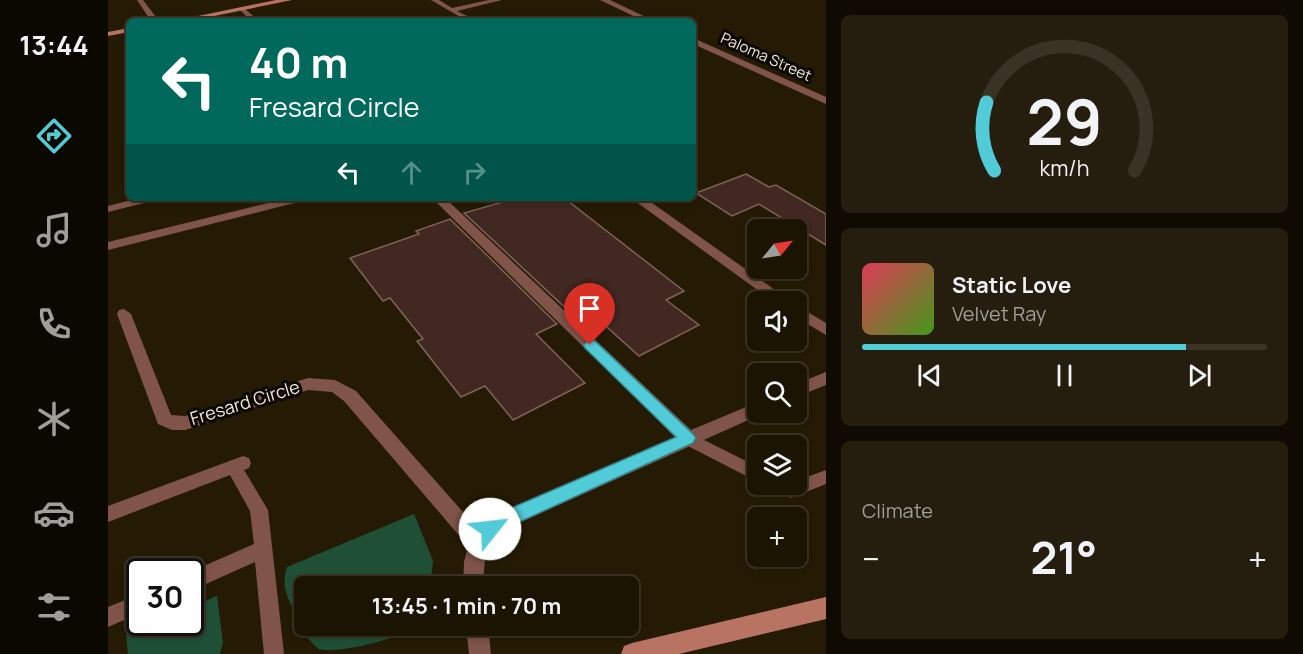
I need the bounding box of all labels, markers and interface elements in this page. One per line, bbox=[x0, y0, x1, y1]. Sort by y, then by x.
text: 13:44 bbox=[19, 26, 89, 63]
street label: Paloma Street bbox=[717, 27, 815, 86]
text: 40 m bbox=[249, 33, 348, 91]
icon: left bbox=[150, 42, 228, 120]
text: 29 bbox=[1027, 78, 1102, 164]
text: Fresard Circle bbox=[249, 88, 420, 125]
icon: directions bbox=[33, 115, 75, 157]
text: km/h bbox=[1040, 153, 1089, 182]
icon: left bbox=[332, 156, 365, 189]
icon: ahead bbox=[395, 156, 428, 189]
icon: right bbox=[458, 156, 491, 189]
icon: music bbox=[33, 209, 75, 251]
north arrow bbox=[747, 219, 807, 279]
map controls bbox=[747, 219, 807, 567]
text: Static Love bbox=[952, 270, 1071, 300]
pin bbox=[564, 283, 615, 345]
button: sound bbox=[747, 291, 807, 351]
icon: arrive bbox=[573, 292, 606, 325]
text: Velvet Ray bbox=[952, 300, 1046, 327]
icon: phone bbox=[33, 303, 75, 345]
icon: previous bbox=[913, 359, 946, 392]
icon: pause bbox=[1048, 359, 1081, 392]
icon: next bbox=[1183, 359, 1216, 392]
button: search bbox=[747, 363, 807, 423]
street label: Fresard Circle bbox=[187, 374, 303, 430]
icon: climate bbox=[33, 398, 75, 440]
button: layers bbox=[747, 435, 807, 495]
icon: car bbox=[33, 492, 75, 534]
position arrow bbox=[458, 497, 522, 561]
text: Climate bbox=[862, 497, 933, 524]
button: + bbox=[747, 507, 807, 567]
text: 21° bbox=[1031, 526, 1097, 588]
text: − bbox=[862, 536, 880, 581]
text: + bbox=[1248, 536, 1267, 581]
speed limit sign: 30 bbox=[126, 558, 204, 636]
icon: filters bbox=[33, 586, 75, 628]
text: 13:45 · 1 min · 70 m bbox=[372, 591, 561, 621]

